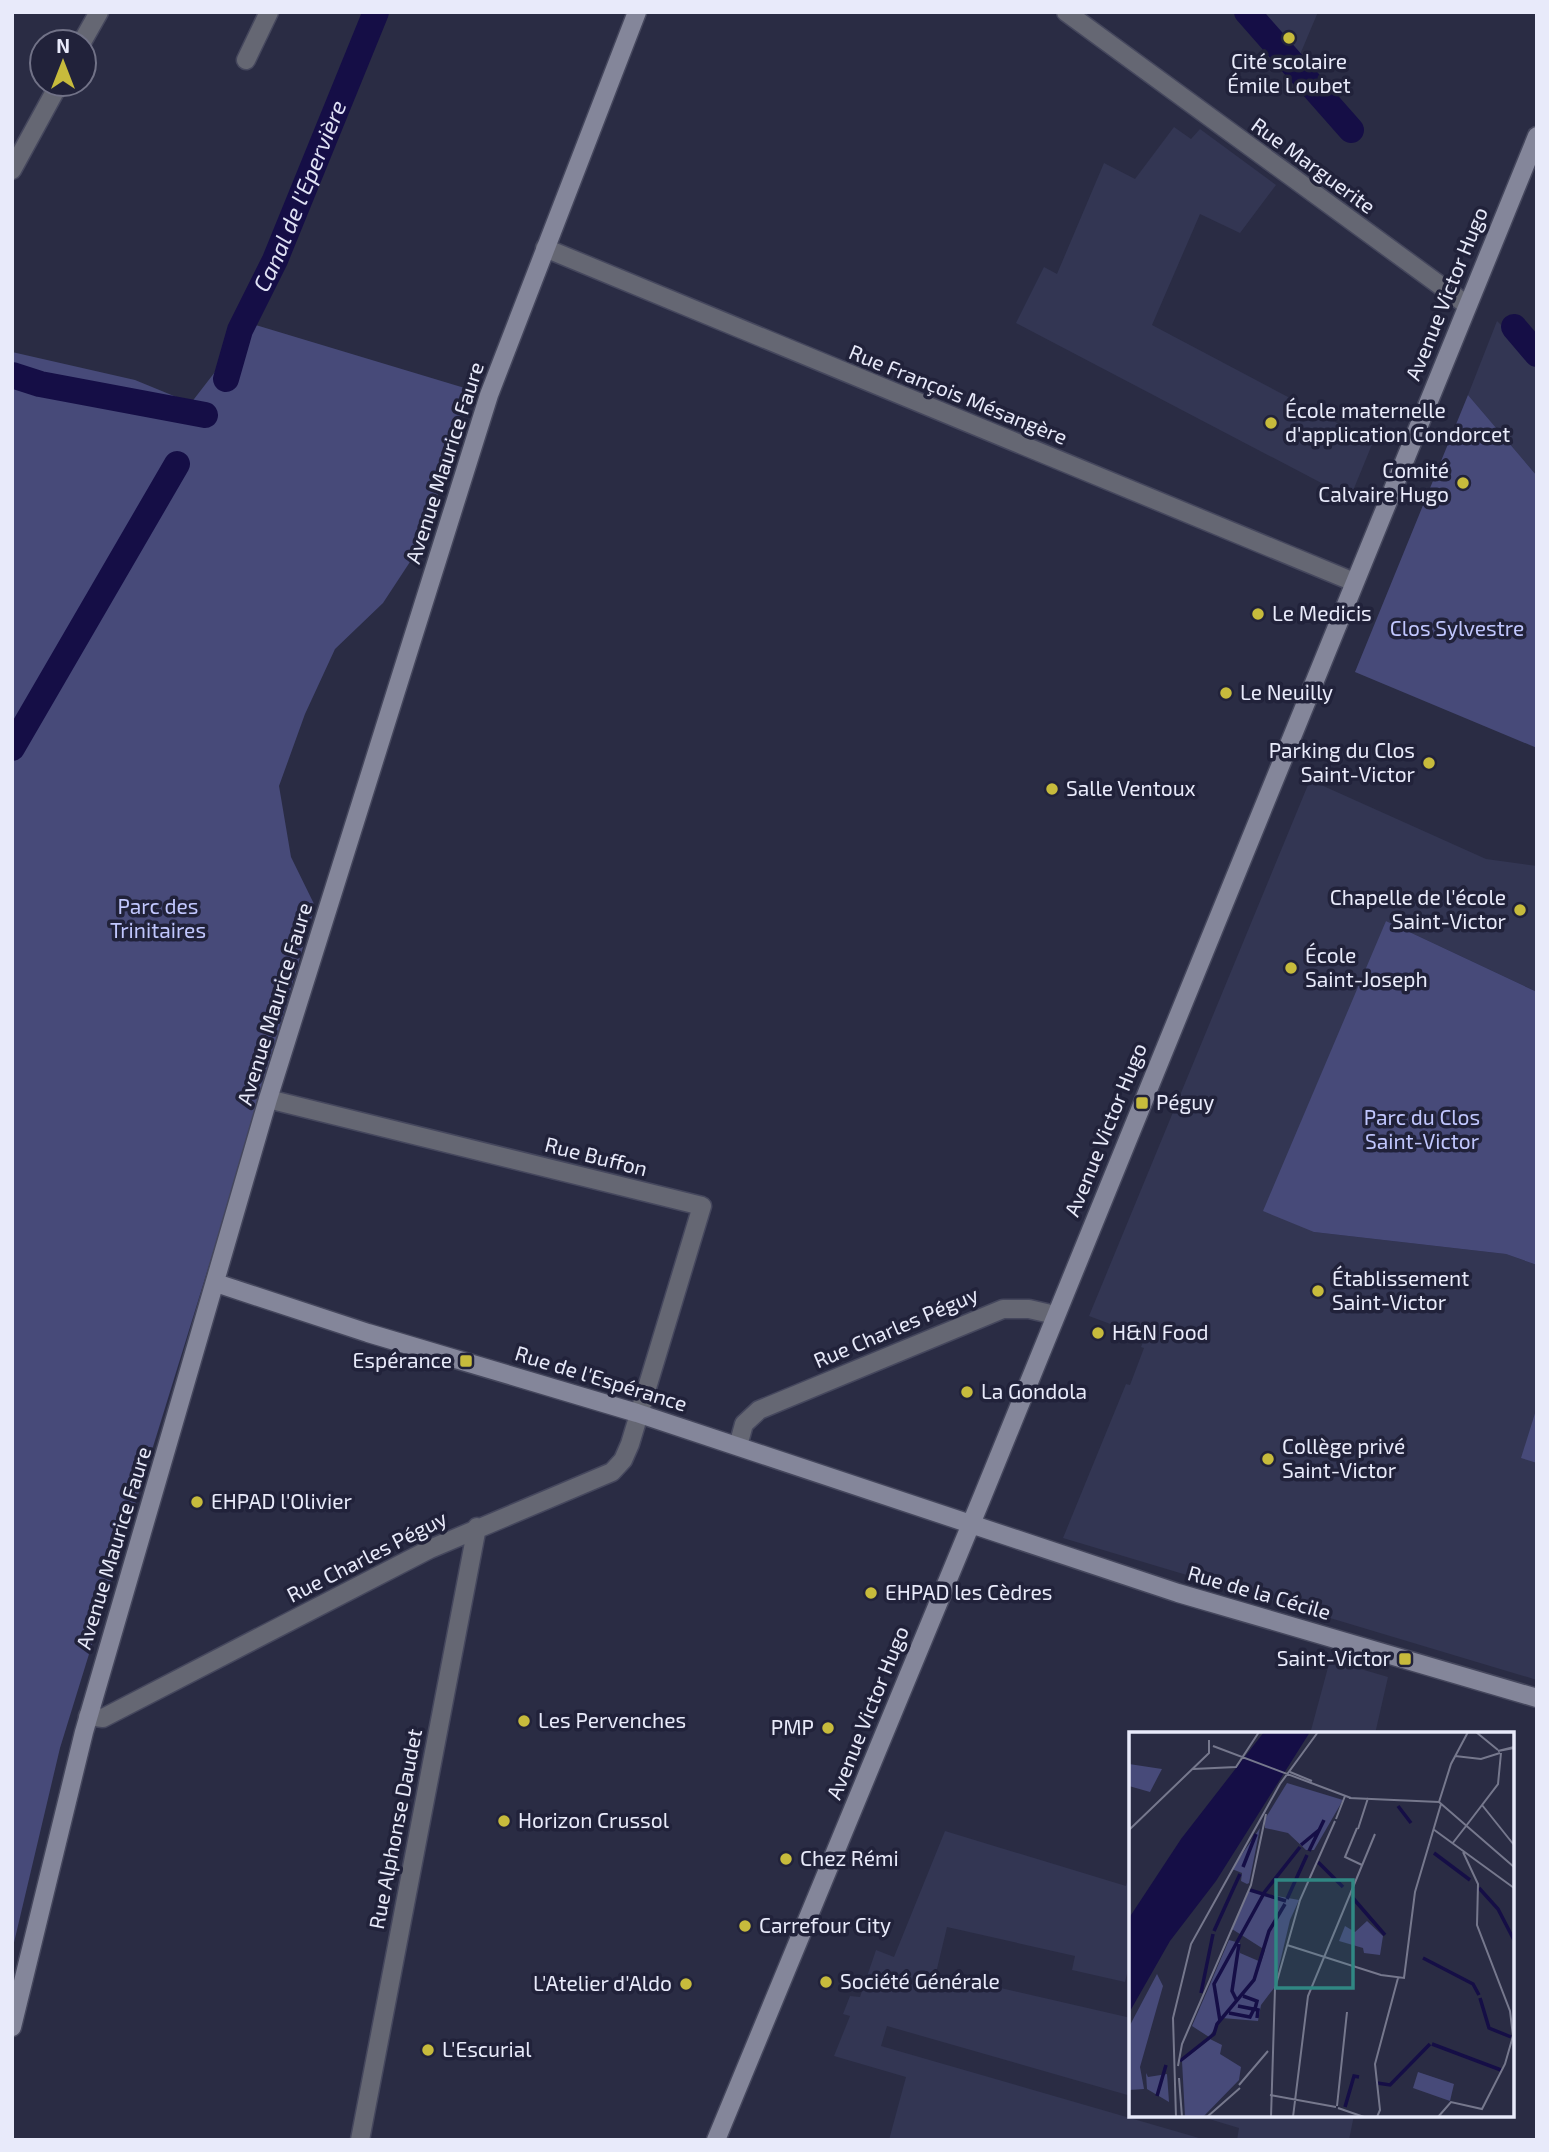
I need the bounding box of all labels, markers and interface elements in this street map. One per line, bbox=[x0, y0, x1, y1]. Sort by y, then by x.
north arrow bbox=[28, 28, 98, 98]
marker: Cité scolaire Émile Loubet bbox=[1281, 30, 1297, 46]
text: N bbox=[56, 34, 70, 57]
place label: Cité scolaire Émile Loubet bbox=[1227, 48, 1351, 97]
water label: Canal de l'Epervière bbox=[247, 96, 352, 296]
street label: Rue Marguerite bbox=[1247, 111, 1381, 218]
street label: Avenue Victor Hugo bbox=[1399, 203, 1492, 384]
street label: Rue François Mésangère bbox=[845, 338, 1071, 451]
street label: Avenue Maurice Faure bbox=[399, 359, 488, 566]
place label: École maternelle d'application Condorcet bbox=[1285, 397, 1510, 446]
marker: École maternelle d'application Condorcet bbox=[1263, 415, 1279, 431]
place label: Comité Calvaire Hugo bbox=[1318, 457, 1449, 506]
marker: Comité Calvaire Hugo bbox=[1455, 475, 1471, 491]
place label: Le Medicis bbox=[1272, 600, 1372, 625]
marker: Le Medicis bbox=[1250, 606, 1266, 622]
park label: Clos Sylvestre bbox=[1390, 615, 1524, 640]
place label: Le Neuilly bbox=[1240, 679, 1333, 704]
marker: Le Neuilly bbox=[1218, 685, 1234, 701]
place label: Parking du Clos Saint-Victor bbox=[1269, 737, 1416, 786]
marker: Parking du Clos Saint-Victor bbox=[1421, 755, 1437, 771]
place label: Salle Ventoux bbox=[1066, 775, 1196, 800]
marker: Salle Ventoux bbox=[1044, 781, 1060, 797]
place label: Chapelle de l'école Saint-Victor bbox=[1330, 884, 1507, 933]
park label: Parc des Trinitaires bbox=[110, 893, 206, 942]
street label: Avenue Maurice Faure bbox=[231, 899, 316, 1108]
marker: Chapelle de l'école Saint-Victor bbox=[1512, 902, 1528, 918]
place label: École Saint-Joseph bbox=[1305, 942, 1428, 991]
marker: École Saint-Joseph bbox=[1283, 960, 1299, 976]
street label: Avenue Victor Hugo bbox=[1058, 1039, 1151, 1220]
place label: Péguy bbox=[1156, 1089, 1214, 1114]
marker: Péguy bbox=[1134, 1095, 1150, 1111]
park label: Parc du Clos Saint-Victor bbox=[1364, 1104, 1480, 1153]
street label: Rue Buffon bbox=[542, 1131, 650, 1180]
place label: Établissement Saint-Victor bbox=[1332, 1265, 1469, 1314]
street label: Rue Charles Péguy bbox=[809, 1281, 981, 1373]
marker: Établissement Saint-Victor bbox=[1310, 1283, 1326, 1299]
place label: H&N Food bbox=[1112, 1319, 1209, 1344]
marker: H&N Food bbox=[1090, 1325, 1106, 1341]
street label: Rue de l'Espérance bbox=[512, 1340, 690, 1416]
place label: Espérance bbox=[353, 1347, 452, 1372]
marker: Espérance bbox=[458, 1353, 474, 1369]
place label: La Gondola bbox=[981, 1378, 1087, 1403]
marker: La Gondola bbox=[959, 1384, 975, 1400]
place label: Collège privé Saint-Victor bbox=[1282, 1433, 1405, 1482]
street label: Avenue Maurice Faure bbox=[70, 1443, 155, 1652]
marker: Collège privé Saint-Victor bbox=[1260, 1451, 1276, 1467]
place label: EHPAD l'Olivier bbox=[211, 1488, 352, 1513]
marker: EHPAD l'Olivier bbox=[189, 1494, 205, 1510]
street label: Rue Charles Péguy bbox=[282, 1505, 451, 1607]
street label: Rue de la Cécile bbox=[1185, 1559, 1334, 1624]
place label: EHPAD les Cèdres bbox=[885, 1579, 1052, 1604]
marker: EHPAD les Cèdres bbox=[863, 1585, 879, 1601]
street label: Avenue Victor Hugo bbox=[820, 1622, 913, 1803]
place label: Saint-Victor bbox=[1277, 1645, 1392, 1670]
marker: Saint-Victor bbox=[1397, 1651, 1413, 1667]
place label: Les Pervenches bbox=[538, 1707, 686, 1732]
marker: Les Pervenches bbox=[516, 1713, 532, 1729]
place label: PMP bbox=[771, 1714, 814, 1739]
marker: PMP bbox=[820, 1720, 836, 1736]
street label: Rue Alphonse Daudet bbox=[363, 1726, 426, 1931]
inset map bbox=[1129, 1732, 1514, 2117]
place label: Horizon Crussol bbox=[518, 1807, 670, 1832]
marker: Horizon Crussol bbox=[496, 1813, 512, 1829]
place label: Chez Rémi bbox=[800, 1845, 899, 1870]
marker: Chez Rémi bbox=[778, 1851, 794, 1867]
place label: Carrefour City bbox=[759, 1912, 891, 1937]
marker: Carrefour City bbox=[737, 1918, 753, 1934]
place label: Société Générale bbox=[840, 1968, 1000, 1993]
place label: L'Atelier d'Aldo bbox=[533, 1970, 672, 1995]
marker: Société Générale bbox=[818, 1974, 834, 1990]
marker: L'Atelier d'Aldo bbox=[678, 1976, 694, 1992]
place label: L'Escurial bbox=[442, 2036, 532, 2061]
marker: L'Escurial bbox=[420, 2042, 436, 2058]

